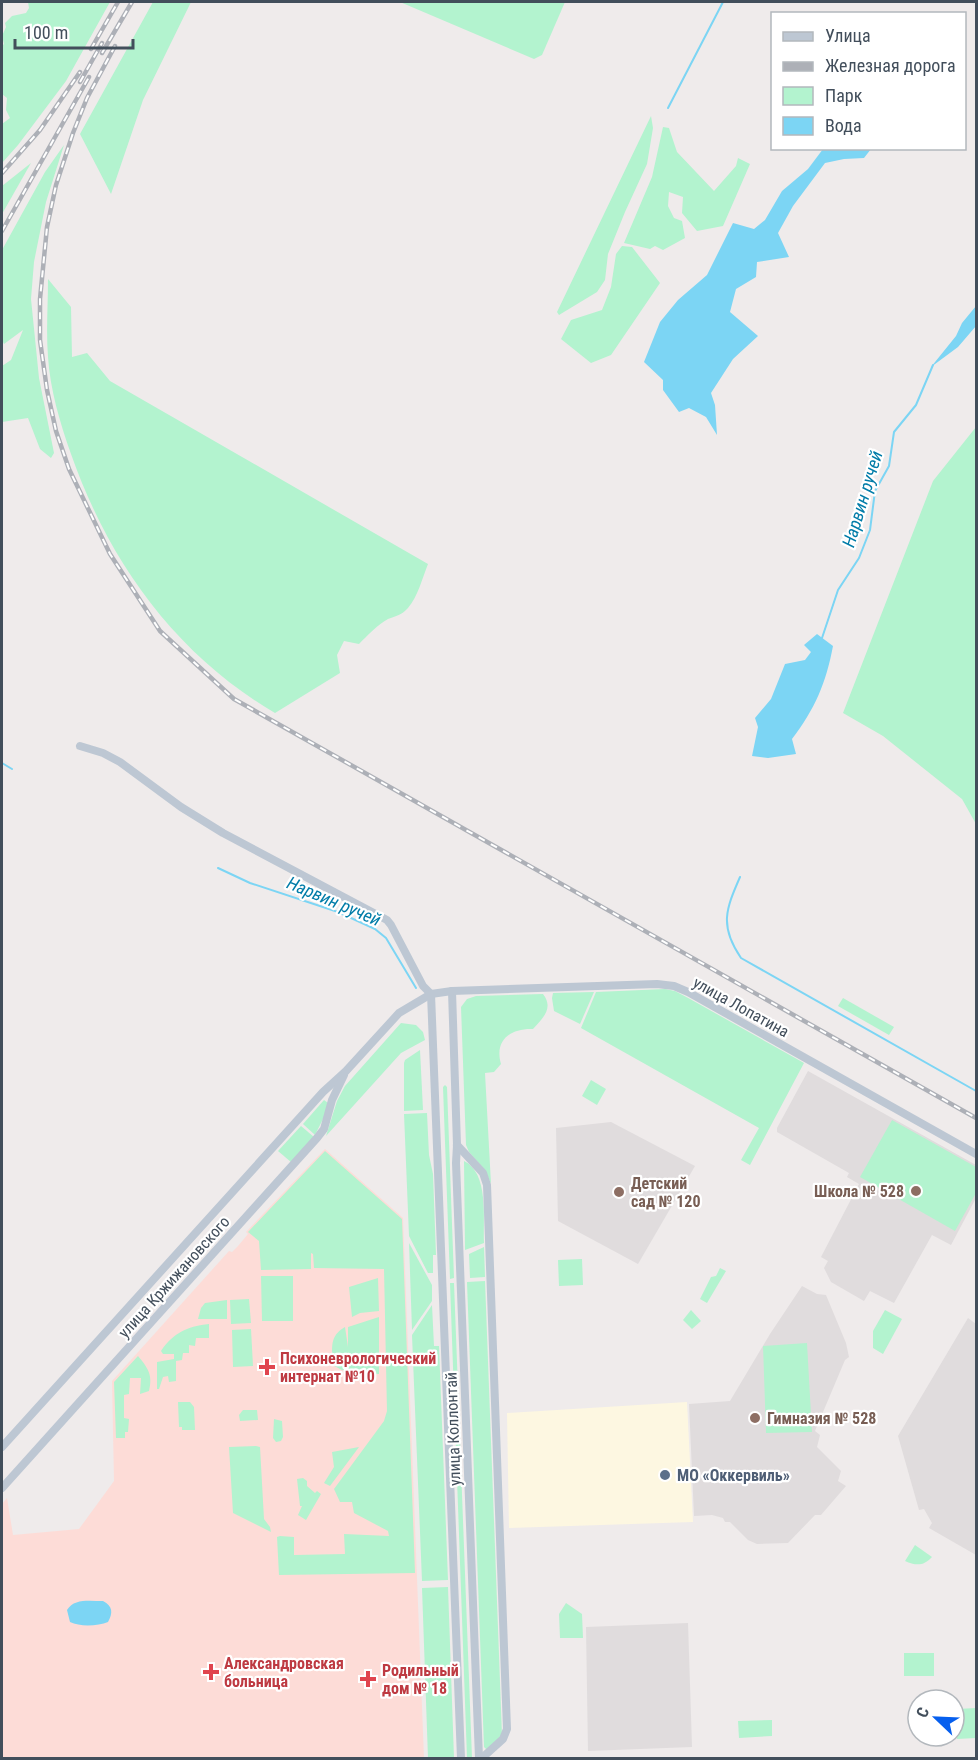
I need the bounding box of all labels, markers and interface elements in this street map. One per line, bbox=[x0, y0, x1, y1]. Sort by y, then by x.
scale bar bbox=[15, 12, 134, 50]
legend bbox=[771, 12, 966, 150]
text: 100 m bbox=[24, 22, 68, 43]
text: Улица bbox=[825, 25, 871, 46]
text: Железная дорога bbox=[825, 55, 956, 76]
text: Парк bbox=[825, 85, 863, 106]
text: Вода bbox=[825, 115, 862, 136]
water label: Нарвин ручей bbox=[837, 448, 887, 550]
water label: Нарвин ручей bbox=[284, 872, 384, 930]
street label: улица Лопатина bbox=[690, 973, 792, 1041]
place label: Детский сад № 120 bbox=[631, 1174, 701, 1211]
place label: Школа № 528 bbox=[814, 1182, 904, 1201]
marker: Школа № 528 bbox=[909, 1184, 923, 1198]
marker: Детский сад № 120 bbox=[612, 1185, 626, 1199]
street label: улица Кржижановского bbox=[114, 1212, 234, 1342]
place label: Психоневрологический интернат №10 bbox=[280, 1349, 436, 1386]
marker: Психоневрологический интернат №10 bbox=[258, 1358, 276, 1376]
street label: улица Коллонтай bbox=[442, 1372, 464, 1486]
place label: Гимназия № 528 bbox=[767, 1409, 876, 1428]
marker: Гимназия № 528 bbox=[748, 1411, 762, 1425]
place label: МО «Оккервиль» bbox=[677, 1466, 790, 1485]
marker: МО «Оккервиль» bbox=[658, 1468, 672, 1482]
place label: Александровская больница bbox=[224, 1654, 344, 1691]
place label: Родильный дом № 18 bbox=[382, 1661, 459, 1698]
marker: Александровская больница bbox=[202, 1663, 220, 1681]
marker: Родильный дом № 18 bbox=[359, 1670, 377, 1688]
north arrow bbox=[906, 1688, 966, 1748]
text: С bbox=[912, 1704, 933, 1720]

